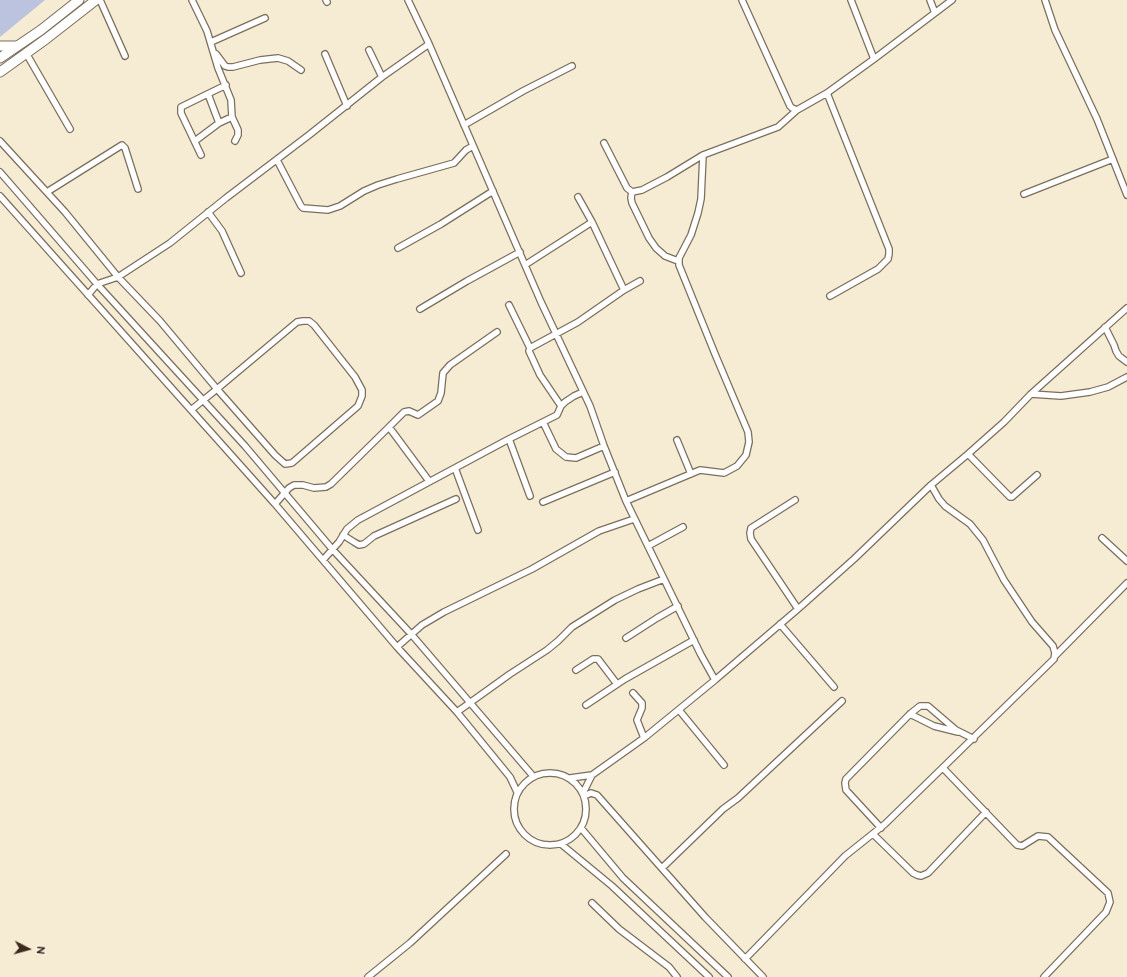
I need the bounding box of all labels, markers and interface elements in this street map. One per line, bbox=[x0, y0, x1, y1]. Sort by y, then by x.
north arrow bbox=[8, 929, 48, 969]
text: N bbox=[34, 946, 47, 955]

